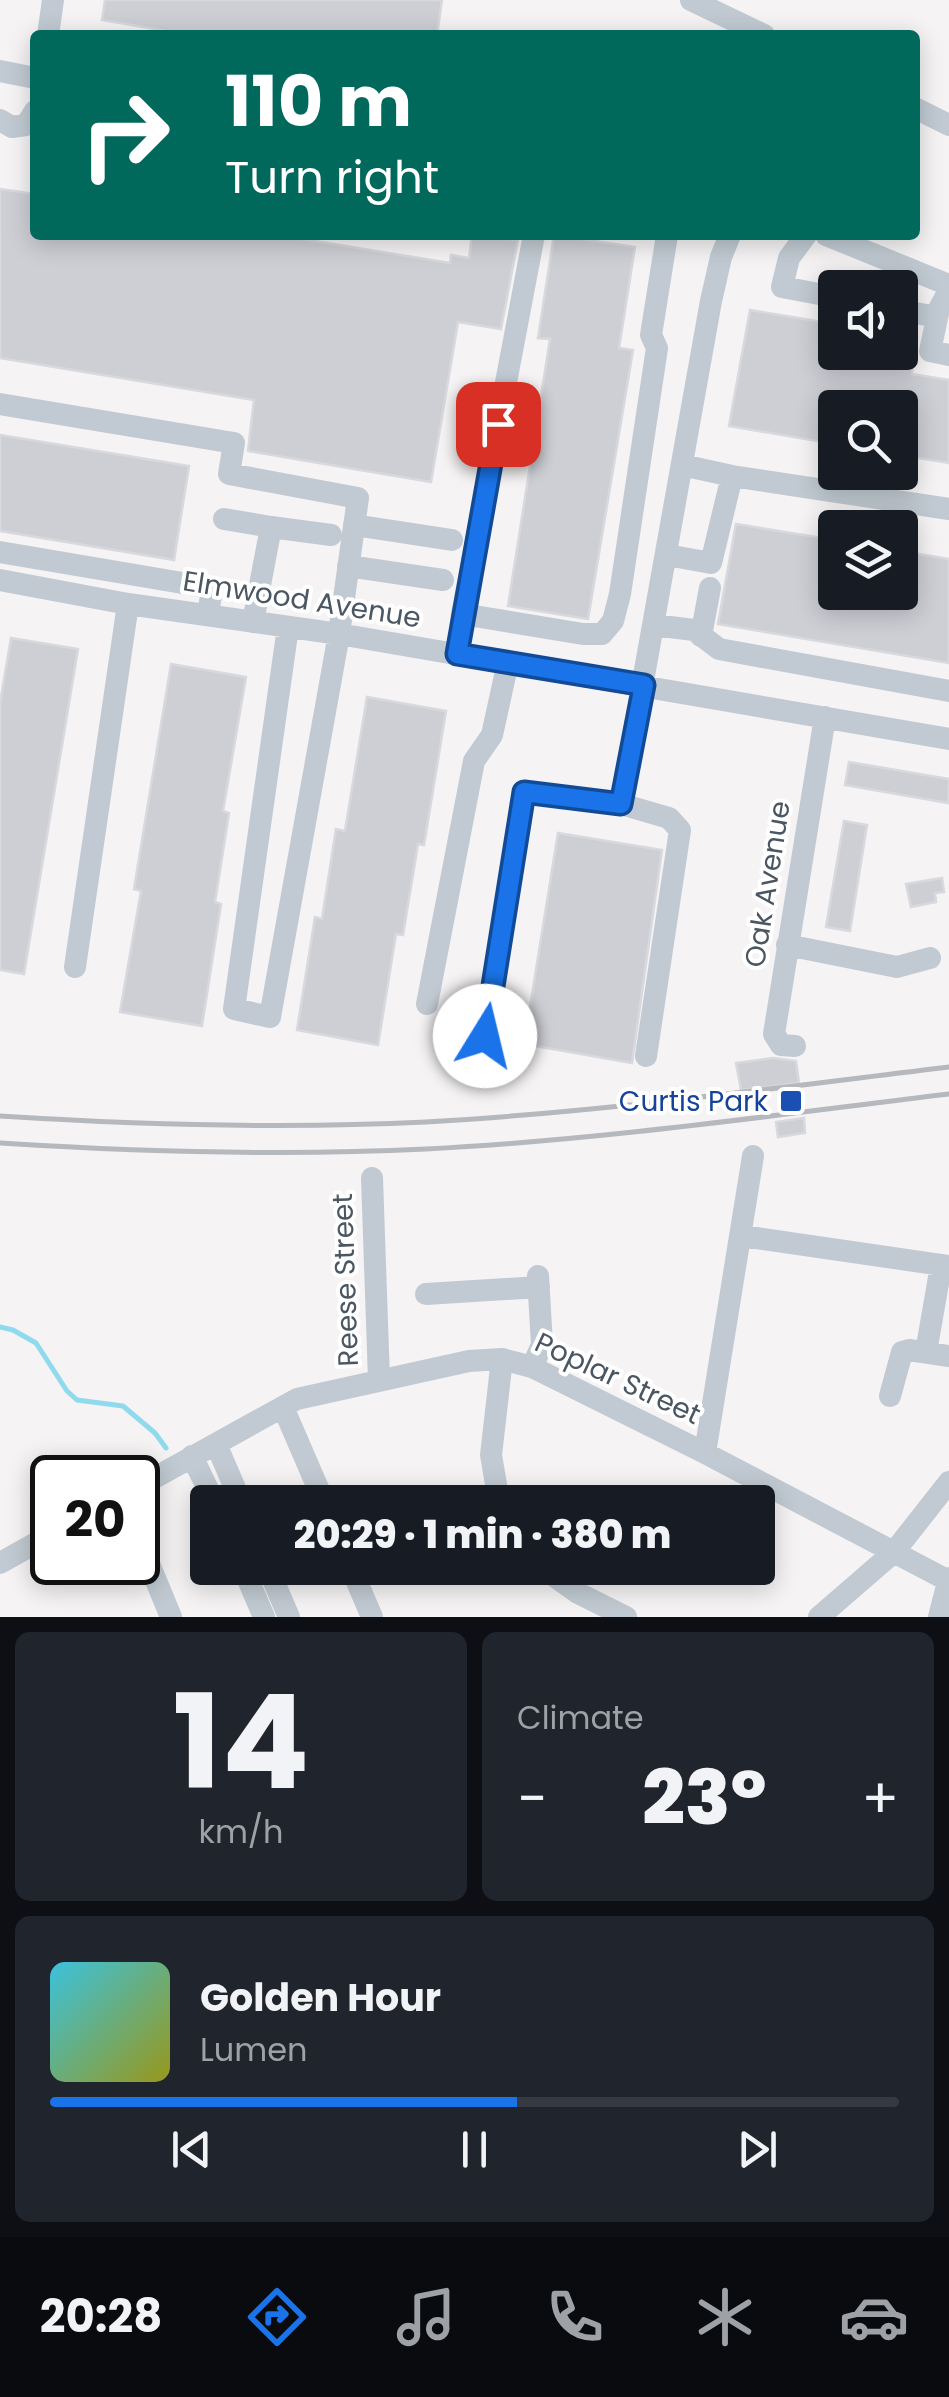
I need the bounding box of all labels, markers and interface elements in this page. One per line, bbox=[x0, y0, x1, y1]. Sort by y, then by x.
text: 110 m bbox=[225, 52, 412, 151]
icon: right bbox=[60, 70, 190, 200]
text: Turn right bbox=[225, 146, 439, 209]
map controls bbox=[818, 270, 918, 610]
button: sound bbox=[818, 270, 918, 370]
pin bbox=[456, 382, 541, 467]
button: search bbox=[818, 390, 918, 490]
icon: arrive bbox=[471, 397, 526, 452]
button: layers bbox=[818, 510, 918, 610]
street label: Elmwood Avenue bbox=[180, 561, 424, 638]
street label: Oak Avenue bbox=[735, 798, 800, 970]
position arrow bbox=[433, 984, 537, 1088]
place label: Curtis Park bbox=[619, 1082, 769, 1121]
marker: Curtis Park bbox=[778, 1088, 804, 1114]
street label: Reese Street bbox=[323, 1193, 368, 1367]
street label: Poplar Street bbox=[529, 1323, 707, 1434]
speed limit sign: 20 bbox=[30, 1455, 160, 1585]
text: 20:29 · 1 min · 380 m bbox=[294, 1508, 671, 1561]
text: 14 bbox=[173, 1651, 309, 1834]
text: Climate bbox=[517, 1695, 644, 1740]
text: 23° bbox=[642, 1745, 767, 1850]
text: − bbox=[517, 1760, 547, 1837]
text: + bbox=[861, 1760, 899, 1837]
text: km/h bbox=[198, 1809, 284, 1854]
text: Golden Hour bbox=[200, 1971, 441, 2024]
text: Lumen bbox=[200, 2027, 308, 2072]
icon: previous bbox=[164, 2122, 219, 2177]
icon: pause bbox=[447, 2122, 502, 2177]
icon: next bbox=[730, 2122, 785, 2177]
icon: directions bbox=[242, 2282, 312, 2352]
icon: music bbox=[391, 2282, 461, 2352]
icon: phone bbox=[540, 2282, 610, 2352]
icon: climate bbox=[690, 2282, 760, 2352]
icon: car bbox=[839, 2282, 909, 2352]
text: 20:28 bbox=[40, 2285, 162, 2348]

